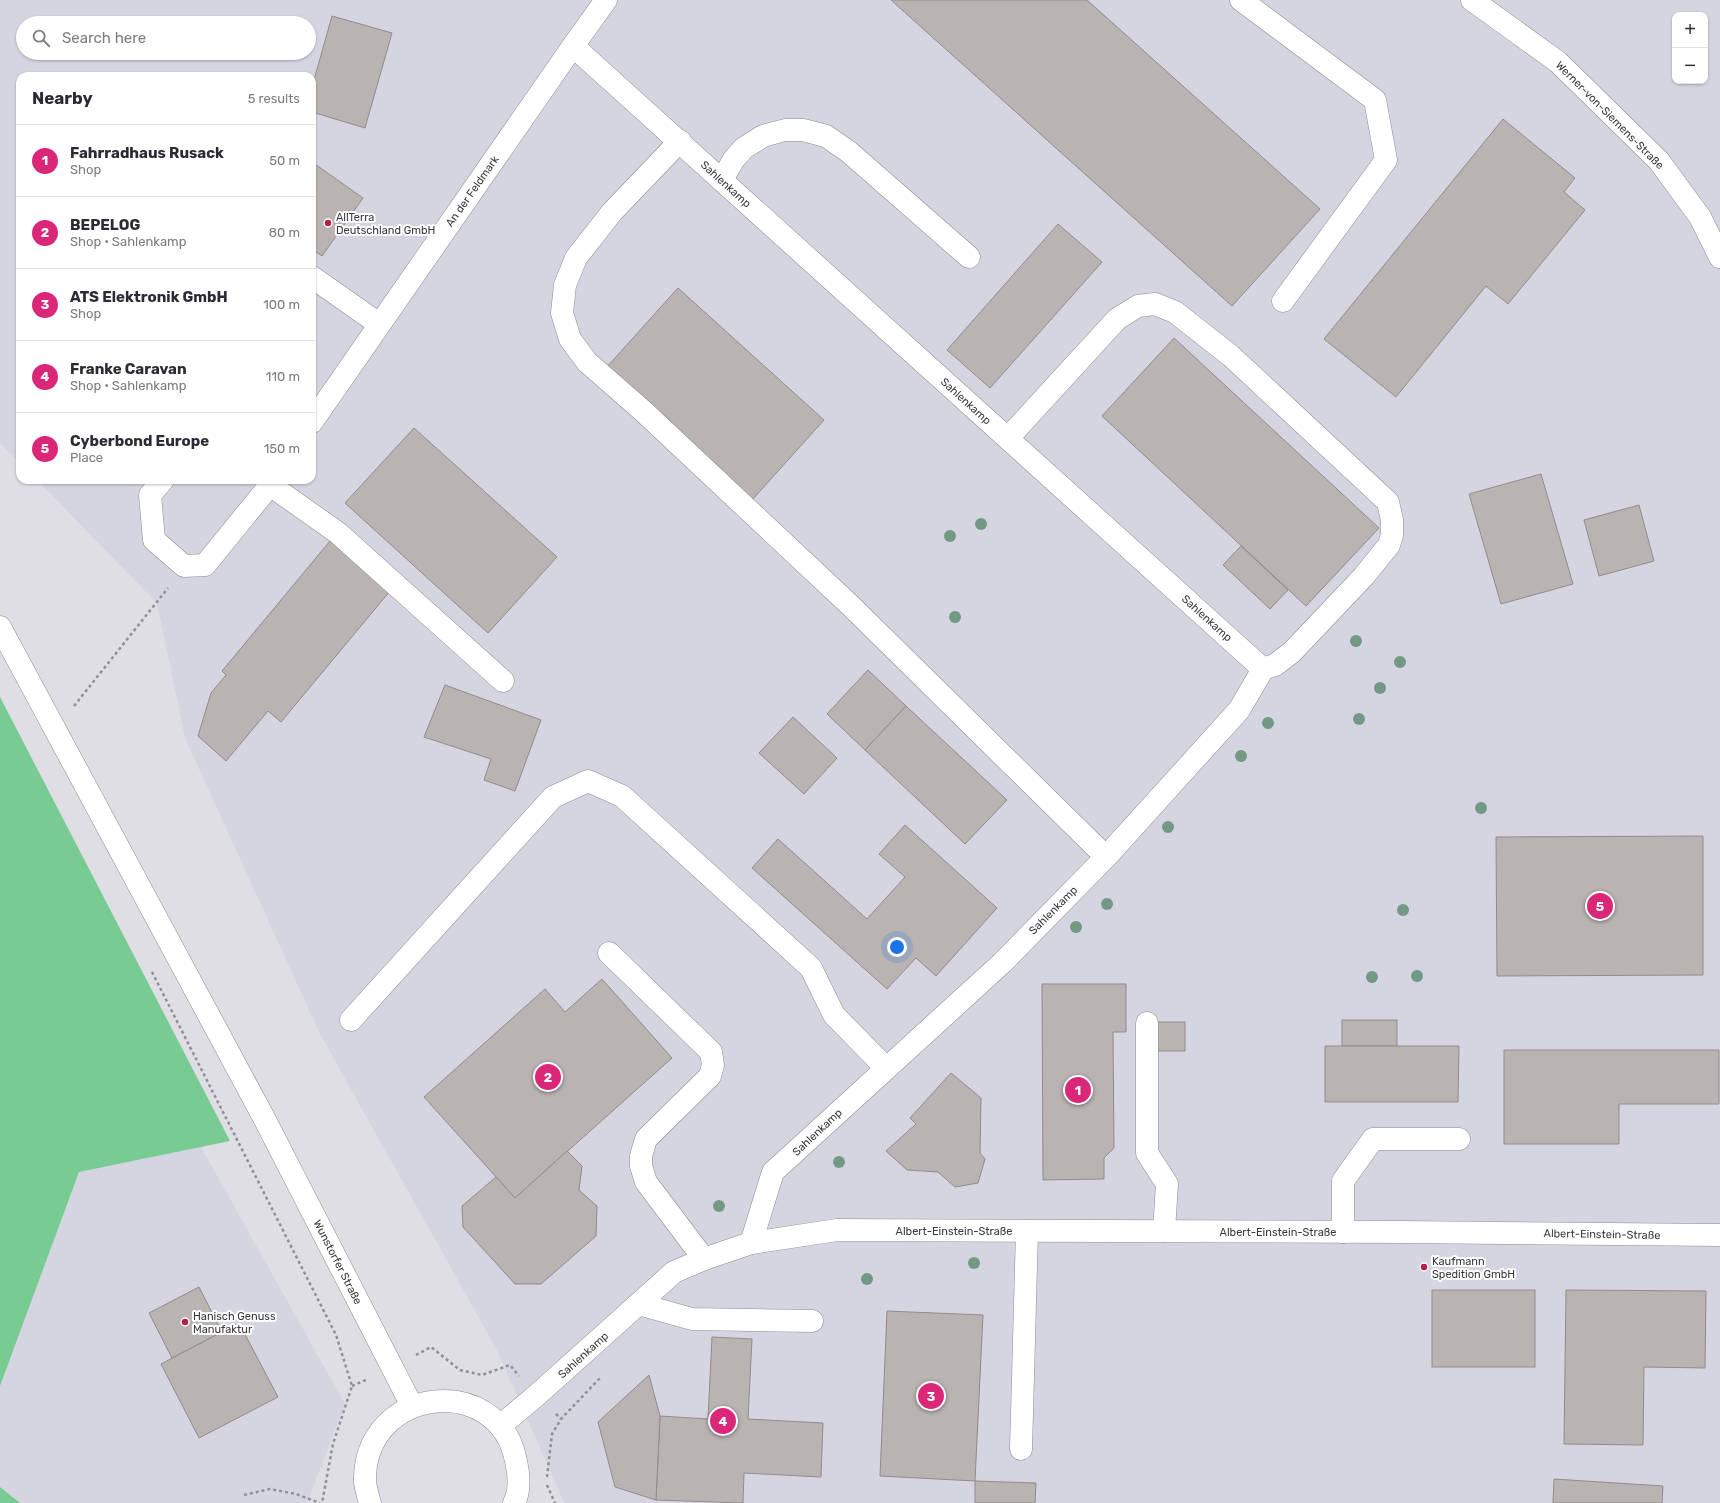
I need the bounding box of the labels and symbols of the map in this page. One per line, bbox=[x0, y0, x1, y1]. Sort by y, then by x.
street label: Werner-von-Siemens-Straße bbox=[1553, 59, 1666, 172]
street label: An der Feldmark bbox=[443, 153, 502, 229]
street label: Sahlenkamp bbox=[698, 158, 753, 210]
place label: AllTerra Deutschland GmbH bbox=[336, 211, 435, 237]
marker: AllTerra Deutschland GmbH bbox=[323, 218, 333, 228]
street label: Sahlenkamp bbox=[938, 375, 993, 427]
street label: Sahlenkamp bbox=[1179, 592, 1234, 644]
street label: Sahlenkamp bbox=[1026, 883, 1080, 937]
pin: 5 bbox=[1587, 891, 1613, 921]
your location bbox=[887, 937, 907, 957]
pin: 2 bbox=[535, 1062, 561, 1092]
pin: 1 bbox=[1065, 1075, 1091, 1105]
street label: Sahlenkamp bbox=[790, 1106, 845, 1159]
street label: Wunstorfer Straße bbox=[311, 1218, 365, 1307]
street label: Albert-Einstein-Straße bbox=[896, 1225, 1012, 1238]
street label: Albert-Einstein-Straße bbox=[1220, 1226, 1336, 1239]
street label: Albert-Einstein-Straße bbox=[1543, 1227, 1661, 1242]
place label: Kaufmann Spedition GmbH bbox=[1432, 1255, 1515, 1281]
marker: Kaufmann Spedition GmbH bbox=[1419, 1262, 1429, 1272]
place label: Hanisch Genuss Manufaktur bbox=[193, 1310, 276, 1336]
marker: Hanisch Genuss Manufaktur bbox=[180, 1317, 190, 1327]
street label: Sahlenkamp bbox=[556, 1329, 611, 1381]
pin: 3 bbox=[918, 1381, 944, 1411]
pin: 4 bbox=[710, 1406, 736, 1436]

